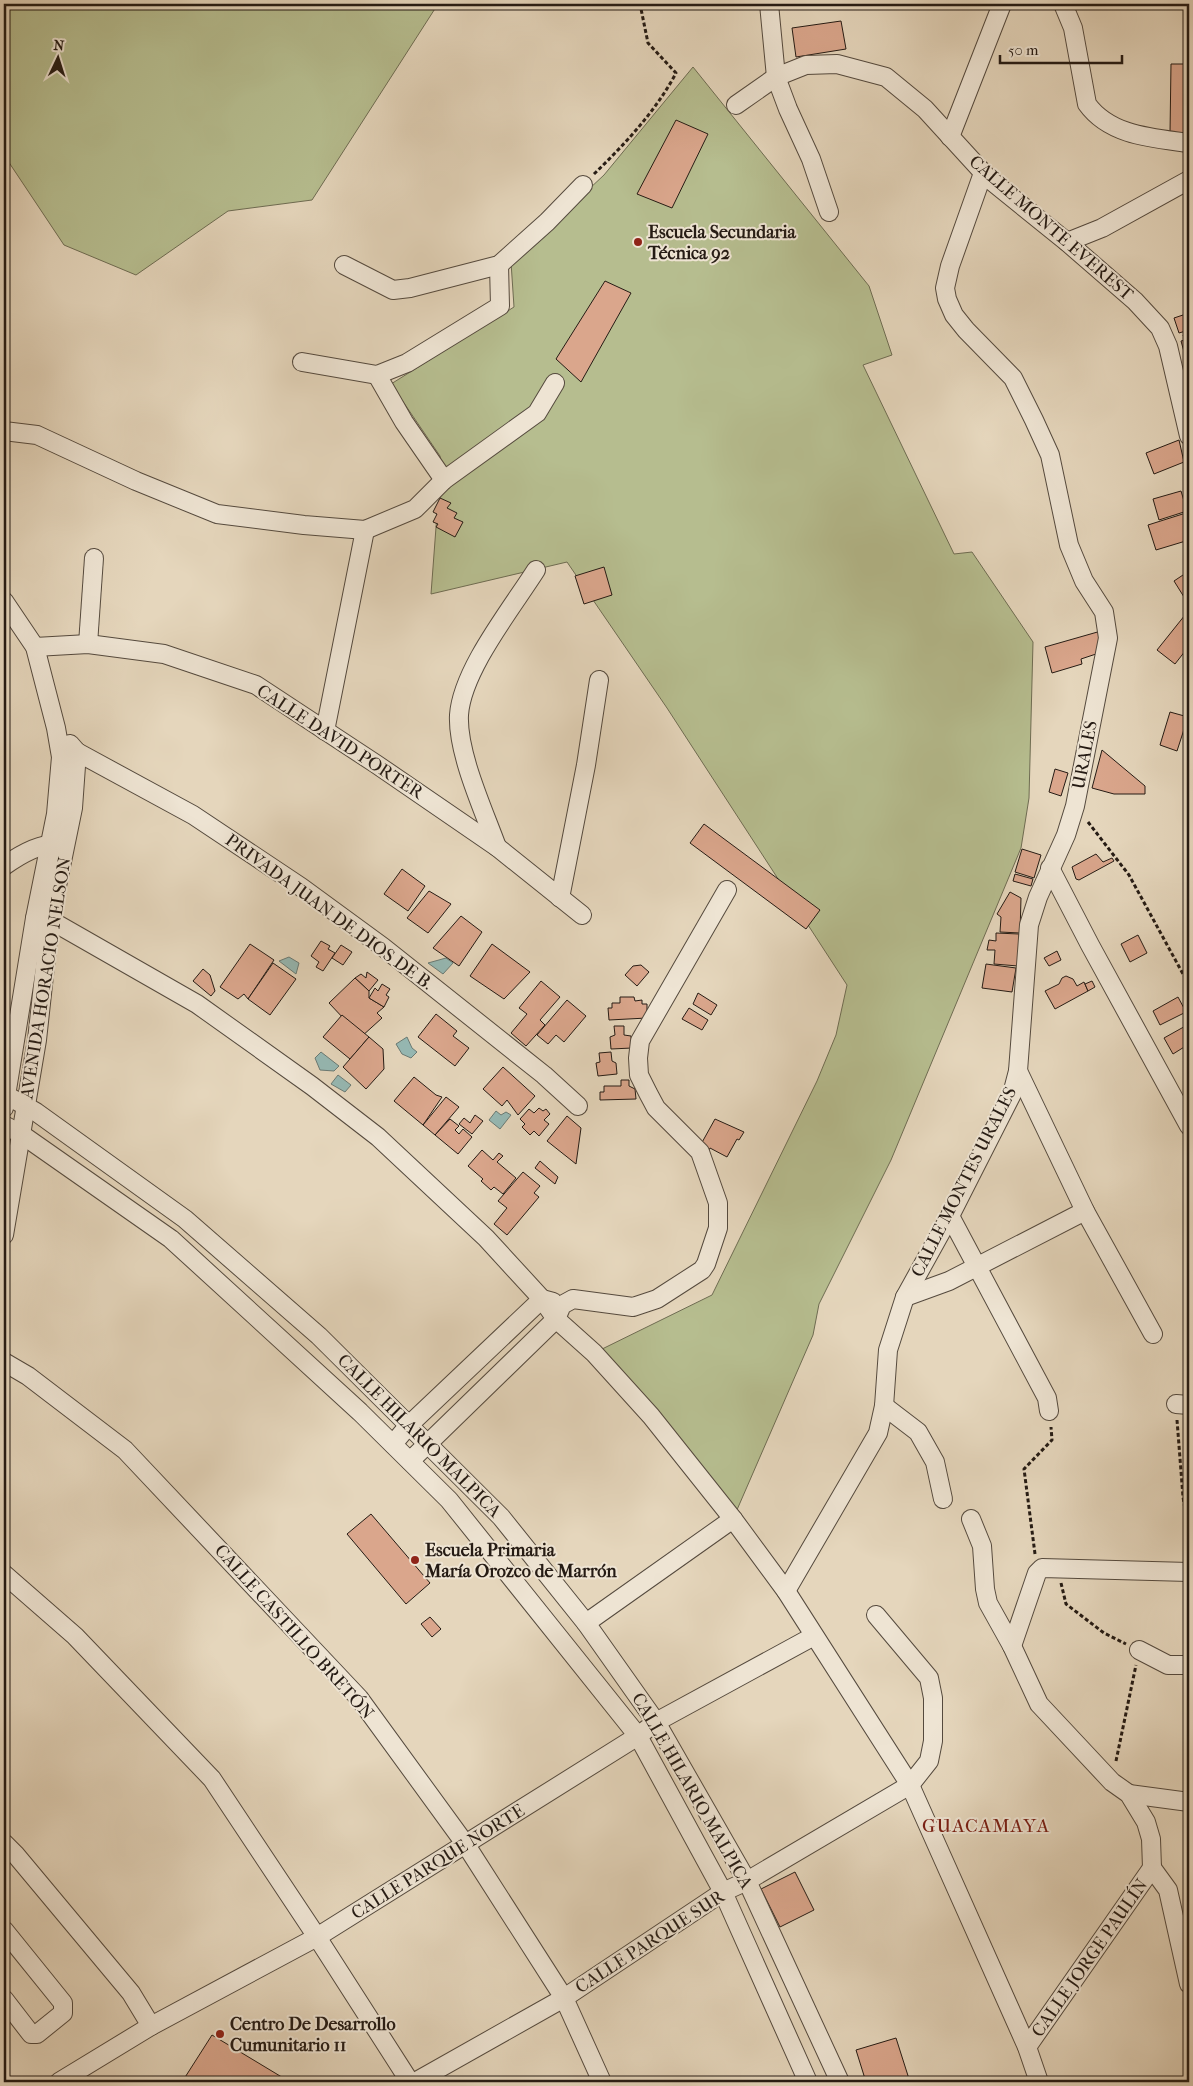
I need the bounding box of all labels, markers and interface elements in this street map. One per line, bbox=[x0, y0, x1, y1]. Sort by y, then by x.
north arrow bbox=[32, 32, 82, 82]
scale bar bbox=[1000, 32, 1123, 64]
text: N bbox=[53, 37, 65, 54]
text: 50 m bbox=[1008, 41, 1039, 59]
street label: CALLE MONTE EVEREST bbox=[965, 151, 1138, 306]
place label: Escuela Secundaria Técnica 92 bbox=[647, 222, 796, 264]
marker: Escuela Secundaria Técnica 92 bbox=[632, 236, 644, 248]
street label: CALLE DAVID PORTER bbox=[253, 680, 428, 804]
street label: URALES bbox=[1068, 719, 1102, 791]
street label: PRIVADA JUAN DE DIOS DE B. bbox=[221, 830, 437, 994]
street label: AVENIDA HORACIO NELSON bbox=[16, 855, 76, 1101]
street label: CALLE MONTES URALES bbox=[907, 1084, 1021, 1280]
street label: CALLE HILARIO MALPICA bbox=[333, 1350, 505, 1522]
street label: CALLE CASTILLO BRETÓN bbox=[210, 1539, 380, 1724]
place label: Escuela Primaria María Orozco de Marrón bbox=[424, 1540, 617, 1582]
marker: Escuela Primaria María Orozco de Marrón bbox=[409, 1554, 421, 1566]
street label: CALLE HILARIO MALPICA bbox=[627, 1689, 757, 1893]
street label: CALLE PARQUE NORTE bbox=[348, 1800, 528, 1924]
district label: GUACAMAYA bbox=[922, 1815, 1050, 1837]
street label: CALLE JORGE PAULÍN bbox=[1027, 1874, 1153, 2041]
street label: CALLE PARQUE SUR bbox=[572, 1885, 729, 1998]
place label: Centro De Desarrollo Cumunitario 11 bbox=[230, 2014, 396, 2056]
marker: Centro De Desarrollo Cumunitario 11 bbox=[214, 2028, 226, 2040]

